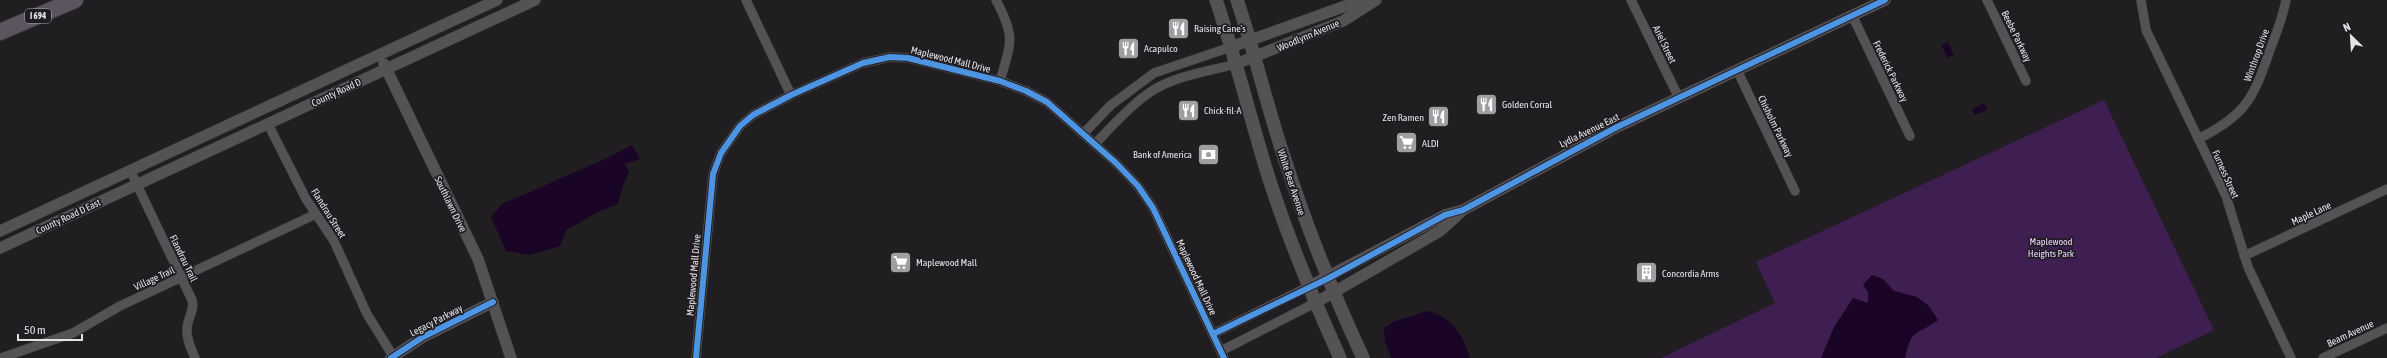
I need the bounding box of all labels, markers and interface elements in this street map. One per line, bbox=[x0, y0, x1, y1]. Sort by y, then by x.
road number: I 694 bbox=[25, 9, 51, 23]
street label: Beebe Parkway bbox=[1999, 9, 2034, 64]
restaurant icon: Raising Cane's bbox=[1166, 15, 1192, 41]
north arrow bbox=[2331, 16, 2371, 56]
street label: Woodlynn Avenue bbox=[1275, 17, 1341, 54]
text: N bbox=[2341, 20, 2352, 34]
place label: Raising Cane's bbox=[1194, 23, 1246, 34]
street label: Ariel Street bbox=[1651, 24, 1678, 65]
street label: Winthrop Drive bbox=[2242, 27, 2271, 83]
restaurant icon: Acapulco bbox=[1116, 35, 1142, 61]
street label: Frederick Parkway bbox=[1871, 39, 1910, 104]
place label: Acapulco bbox=[1144, 43, 1178, 54]
street label: Maplewood Mall Drive bbox=[910, 44, 992, 75]
street label: County Road D bbox=[310, 76, 363, 109]
restaurant icon: Golden Corral bbox=[1474, 91, 1500, 117]
street label: Chisholm Parkway bbox=[1756, 94, 1795, 159]
restaurant icon: Chick-fil-A bbox=[1176, 97, 1202, 123]
place label: Golden Corral bbox=[1502, 99, 1553, 110]
restaurant icon: Zen Ramen bbox=[1426, 104, 1452, 130]
place label: Chick-fil-A bbox=[1204, 105, 1241, 116]
street label: Lydia Avenue East bbox=[1558, 111, 1621, 150]
place label: Zen Ramen bbox=[1383, 112, 1424, 123]
supermarket icon: ALDI bbox=[1393, 130, 1419, 156]
place label: ALDI bbox=[1422, 138, 1439, 149]
bank icon: Bank of America bbox=[1195, 141, 1221, 167]
street label: White Bear Avenue bbox=[1276, 148, 1308, 217]
street label: Furness Street bbox=[2210, 148, 2241, 200]
place label: Bank of America bbox=[1133, 149, 1192, 160]
street label: Southlawn Drive bbox=[432, 175, 469, 234]
street label: Flandrau Street bbox=[309, 186, 348, 240]
street label: County Road D East bbox=[34, 197, 102, 236]
street label: Maple Lane bbox=[2290, 199, 2333, 227]
street label: Flandrau Trail bbox=[168, 233, 200, 284]
street label: Maplewood Mall Drive bbox=[684, 233, 703, 316]
park label: Maplewood Heights Park bbox=[2028, 236, 2075, 259]
street label: Maplewood Mall Drive bbox=[1174, 238, 1219, 317]
supermarket icon: Maplewood Mall bbox=[887, 249, 913, 275]
place label: Maplewood Mall bbox=[916, 257, 977, 268]
building icon: Concordia Arms bbox=[1633, 260, 1659, 286]
street label: Village Trail bbox=[132, 264, 176, 293]
place label: Concordia Arms bbox=[1662, 268, 1720, 279]
street label: Legacy Parkway bbox=[408, 302, 464, 338]
scale bar bbox=[18, 316, 82, 342]
street label: Beam Avenue bbox=[2325, 318, 2376, 349]
text: 50 m bbox=[24, 323, 46, 337]

